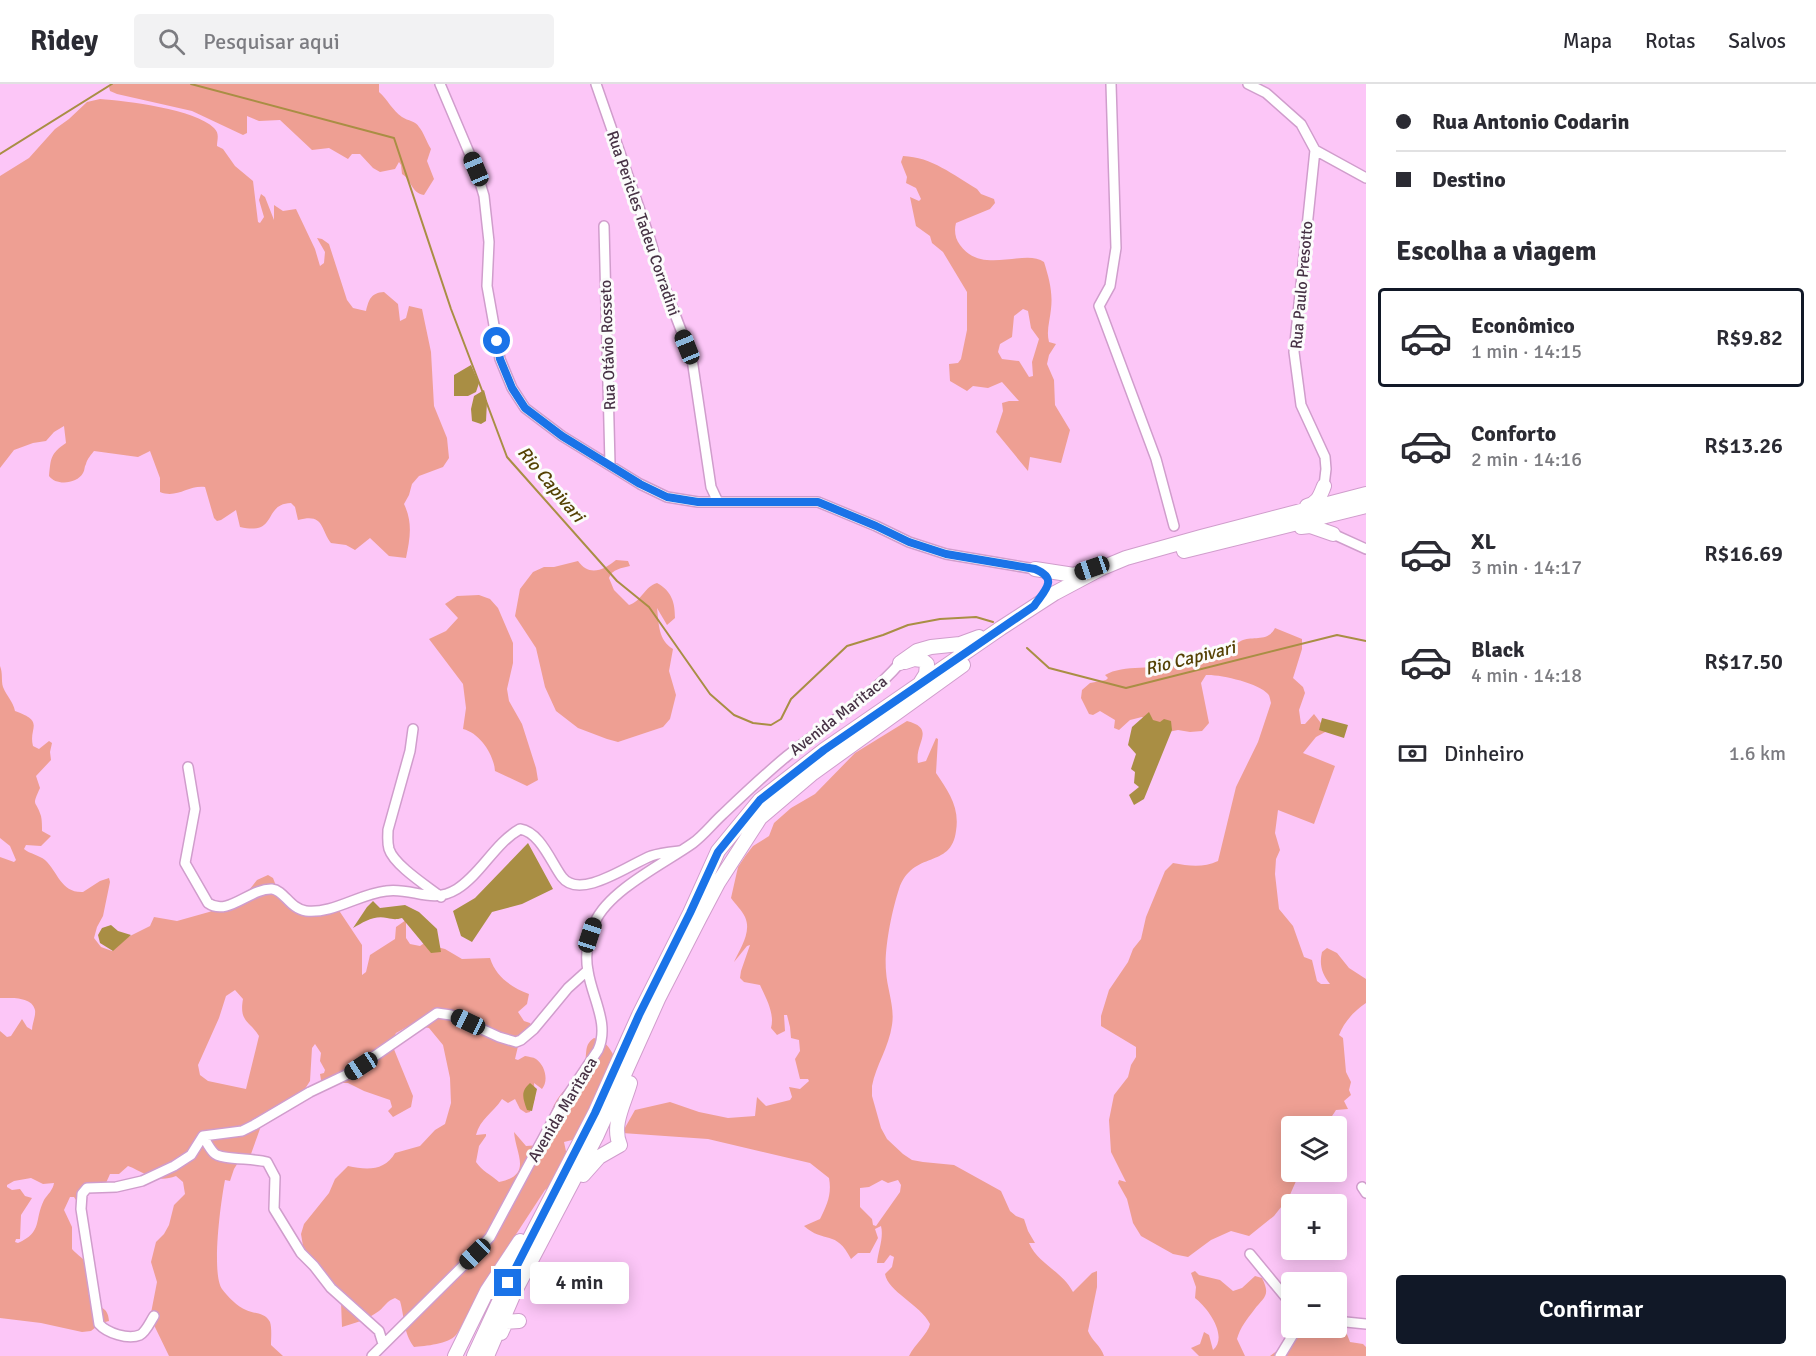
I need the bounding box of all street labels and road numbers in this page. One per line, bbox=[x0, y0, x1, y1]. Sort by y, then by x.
street label: Rua Pericles Tadeu Corradini bbox=[602, 128, 684, 318]
street label: Rua Paulo Presotto bbox=[1286, 220, 1318, 350]
street label: Rua Otávio Rosseto bbox=[596, 279, 620, 410]
street label: Avenida Maritaca bbox=[786, 671, 891, 760]
street label: Avenida Maritaca bbox=[524, 1054, 602, 1165]

